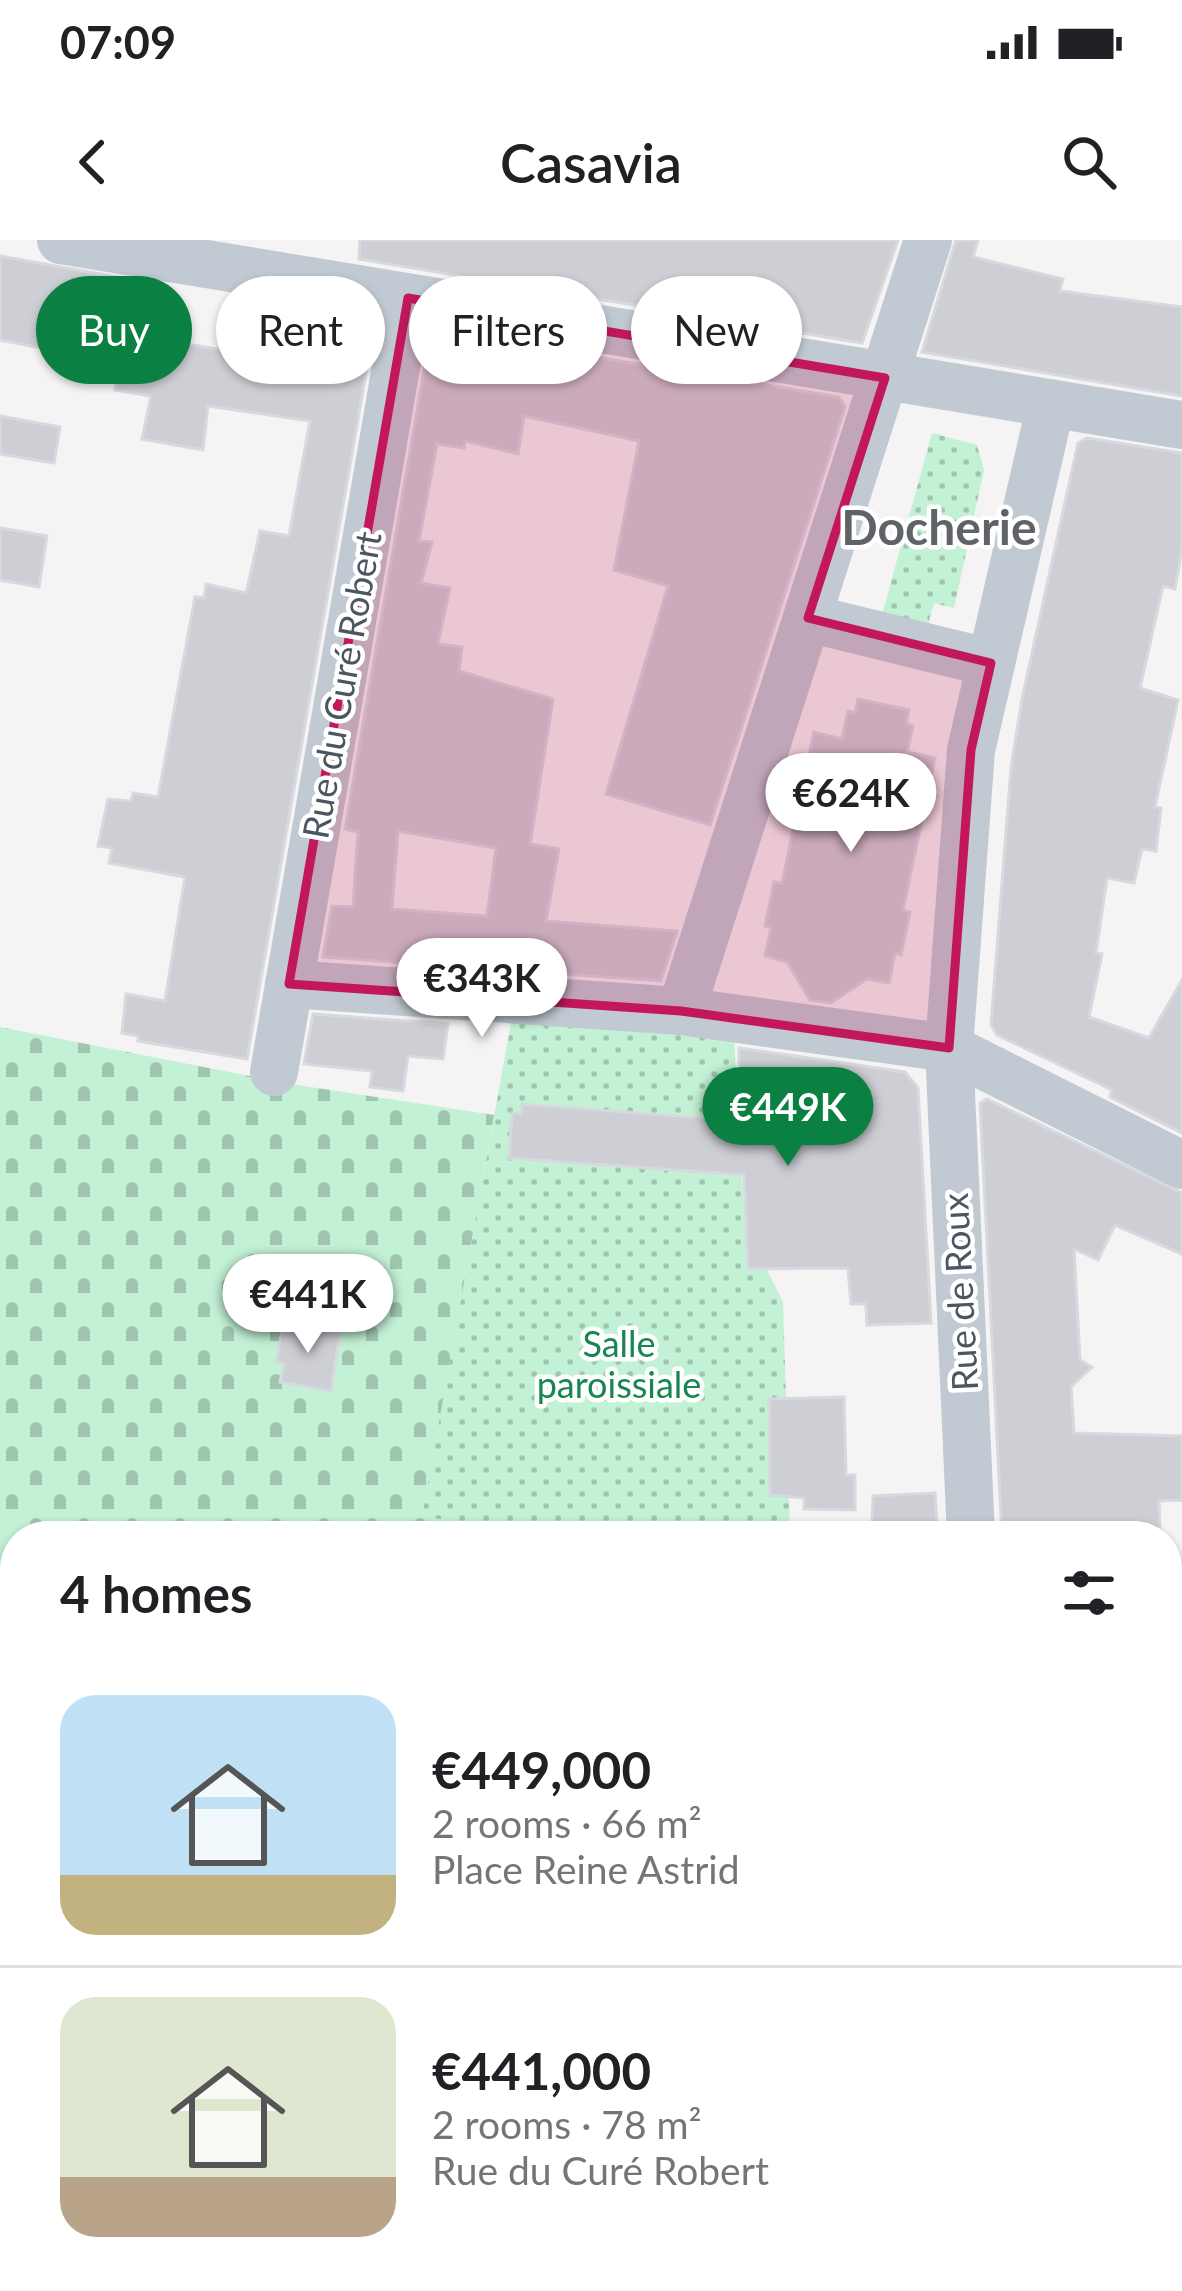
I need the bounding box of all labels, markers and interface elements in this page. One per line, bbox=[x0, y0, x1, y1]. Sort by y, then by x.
text: 07:09 bbox=[60, 15, 176, 69]
icon: back bbox=[60, 129, 126, 195]
icon: search bbox=[1056, 129, 1122, 195]
text: Casavia bbox=[500, 130, 682, 195]
chip: Buy bbox=[36, 276, 192, 384]
chip: Rent bbox=[216, 276, 385, 384]
chip: Filters bbox=[409, 276, 607, 384]
chip: New bbox=[631, 276, 802, 384]
district label: Docherie bbox=[841, 498, 1037, 555]
street label: Rue du Curé Robert bbox=[292, 528, 390, 842]
pin: €624K bbox=[767, 753, 935, 855]
text: €624K bbox=[792, 769, 910, 815]
pin: €343K bbox=[398, 938, 566, 1040]
text: €343K bbox=[423, 954, 541, 1000]
pin: €449K bbox=[704, 1067, 872, 1169]
text: €449K bbox=[729, 1083, 847, 1129]
street label: Rue de Roux bbox=[932, 1192, 986, 1392]
pin: €441K bbox=[224, 1254, 392, 1356]
text: €441K bbox=[249, 1270, 367, 1316]
park label: Salle paroissiale bbox=[537, 1321, 701, 1406]
icon: filters bbox=[1056, 1560, 1122, 1626]
text: 4 homes bbox=[60, 1563, 252, 1624]
text: €449,000 bbox=[432, 1739, 651, 1800]
icon: home bbox=[156, 1743, 300, 1887]
text: 2 rooms · 66 m² bbox=[432, 1800, 702, 1846]
text: Place Reine Astrid bbox=[432, 1846, 740, 1892]
text: €441,000 bbox=[432, 2040, 651, 2101]
icon: home bbox=[156, 2045, 300, 2189]
text: 2 rooms · 78 m² bbox=[432, 2101, 702, 2147]
text: Rue du Curé Robert bbox=[432, 2147, 769, 2193]

